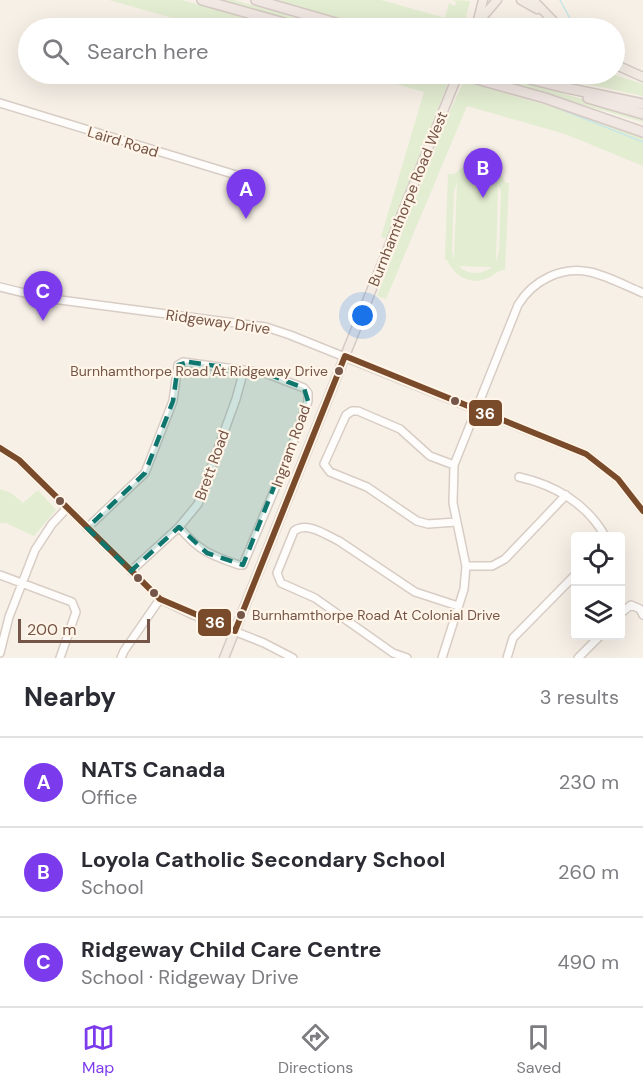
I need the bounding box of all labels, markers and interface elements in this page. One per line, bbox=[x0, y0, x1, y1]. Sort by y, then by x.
search box bbox=[18, 18, 625, 84]
icon: search bbox=[39, 35, 72, 68]
text: Search here bbox=[87, 37, 208, 66]
street label: Burnhamthorpe Road West bbox=[364, 108, 452, 289]
street label: Laird Road bbox=[85, 122, 161, 162]
pin: B bbox=[464, 148, 502, 198]
pin: A bbox=[226, 170, 266, 219]
pin: C bbox=[24, 272, 63, 321]
your location bbox=[348, 301, 377, 330]
street label: Ridgeway Drive bbox=[165, 305, 271, 339]
place label: Burnhamthorpe Road At Ridgeway Drive bbox=[70, 362, 328, 380]
marker: Burnhamthorpe Road At Ridgeway Drive bbox=[333, 365, 345, 377]
unlabelled marker bbox=[449, 395, 461, 407]
line badge: 36 bbox=[468, 399, 503, 427]
street label: Ingram Road bbox=[267, 402, 315, 490]
text: 36 bbox=[475, 403, 495, 424]
street label: Brett Road bbox=[190, 427, 234, 503]
unlabelled marker bbox=[54, 495, 66, 507]
map controls bbox=[571, 532, 625, 640]
button: locate bbox=[571, 532, 625, 586]
unlabelled marker bbox=[132, 572, 144, 584]
button: layers bbox=[571, 586, 625, 640]
unlabelled marker bbox=[148, 587, 160, 599]
place label: Burnhamthorpe Road At Colonial Drive bbox=[252, 606, 500, 624]
line badge: 36 bbox=[197, 608, 232, 637]
marker: Burnhamthorpe Road At Colonial Drive bbox=[235, 609, 247, 621]
text: 36 bbox=[205, 612, 225, 633]
scale bar bbox=[18, 616, 150, 644]
text: 200 m bbox=[27, 619, 76, 640]
text: Nearby bbox=[24, 680, 116, 714]
text: 3 results bbox=[540, 684, 619, 710]
text: NATS Canada bbox=[81, 755, 225, 784]
text: A bbox=[36, 769, 51, 795]
text: 230 m bbox=[559, 769, 619, 795]
text: Office bbox=[81, 784, 137, 810]
text: Loyola Catholic Secondary School bbox=[81, 845, 445, 874]
text: B bbox=[37, 859, 50, 885]
text: 260 m bbox=[558, 859, 619, 885]
text: School bbox=[81, 874, 144, 900]
text: Ridgeway Child Care Centre bbox=[81, 935, 382, 964]
text: C bbox=[36, 949, 51, 975]
text: 490 m bbox=[557, 949, 619, 975]
text: School · Ridgeway Drive bbox=[81, 964, 299, 990]
tab: Map bbox=[82, 1021, 115, 1078]
tab: Directions bbox=[278, 1021, 353, 1078]
tab: Saved bbox=[517, 1021, 561, 1078]

